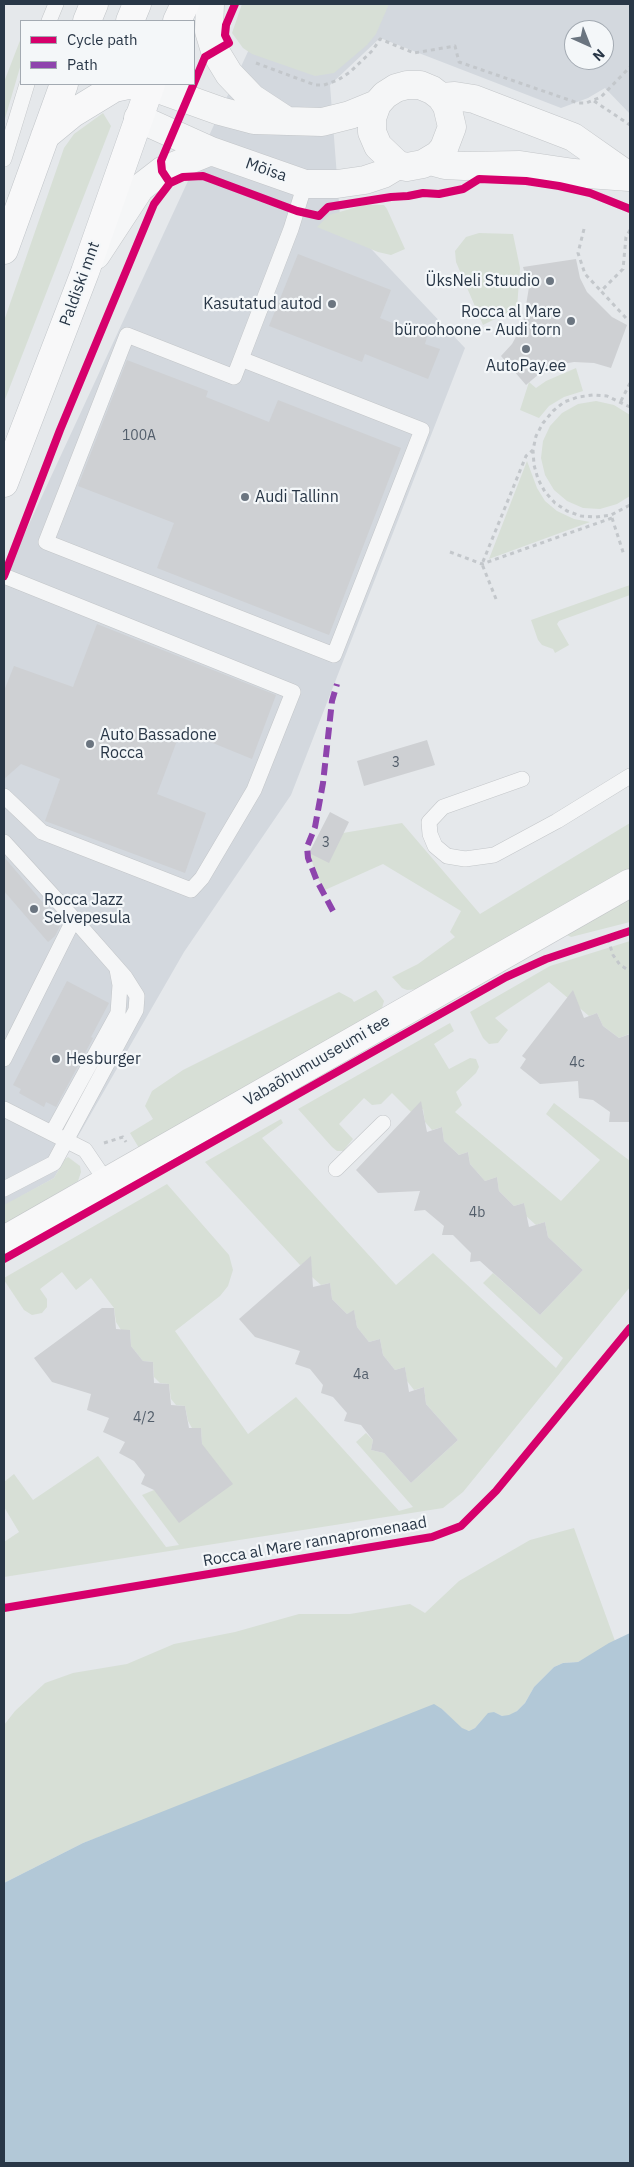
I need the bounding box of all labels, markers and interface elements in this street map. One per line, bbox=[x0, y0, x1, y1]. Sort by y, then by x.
legend bbox=[20, 20, 195, 85]
north arrow bbox=[564, 20, 614, 70]
text: Cycle path bbox=[67, 30, 138, 49]
text: N bbox=[589, 45, 609, 65]
text: Path bbox=[67, 55, 98, 74]
street label: Mõisa bbox=[243, 154, 289, 186]
street label: Paldiski mnt bbox=[56, 239, 104, 329]
place label: ÜksNeli Stuudio bbox=[426, 271, 540, 291]
marker: ÜksNeli Stuudio bbox=[544, 275, 556, 287]
place label: Kasutatud autod bbox=[203, 294, 322, 314]
marker: Kasutatud autod bbox=[326, 298, 338, 310]
place label: Rocca al Mare büroohoone - Audi torn bbox=[394, 302, 561, 340]
marker: Rocca al Mare büroohoone - Audi torn bbox=[565, 315, 577, 327]
marker: AutoPay.ee bbox=[520, 343, 532, 355]
place label: AutoPay.ee bbox=[486, 356, 566, 376]
house number: 100A bbox=[122, 428, 156, 444]
place label: Audi Tallinn bbox=[255, 487, 339, 507]
marker: Audi Tallinn bbox=[239, 491, 251, 503]
place label: Auto Bassadone Rocca bbox=[100, 725, 217, 763]
marker: Auto Bassadone Rocca bbox=[84, 738, 96, 750]
house number: 3 bbox=[392, 755, 400, 771]
house number: 3 bbox=[322, 835, 330, 851]
place label: Rocca Jazz Selvepesula bbox=[44, 890, 131, 928]
marker: Rocca Jazz Selvepesula bbox=[28, 903, 40, 915]
street label: Vabaõhumuuseumi tee bbox=[241, 1011, 393, 1111]
place label: Hesburger bbox=[66, 1049, 141, 1069]
marker: Hesburger bbox=[50, 1053, 62, 1065]
house number: 4c bbox=[569, 1055, 585, 1071]
house number: 4b bbox=[469, 1205, 485, 1221]
house number: 4a bbox=[353, 1367, 369, 1383]
house number: 4/2 bbox=[133, 1410, 155, 1426]
street label: Rocca al Mare rannapromenaad bbox=[201, 1513, 429, 1571]

